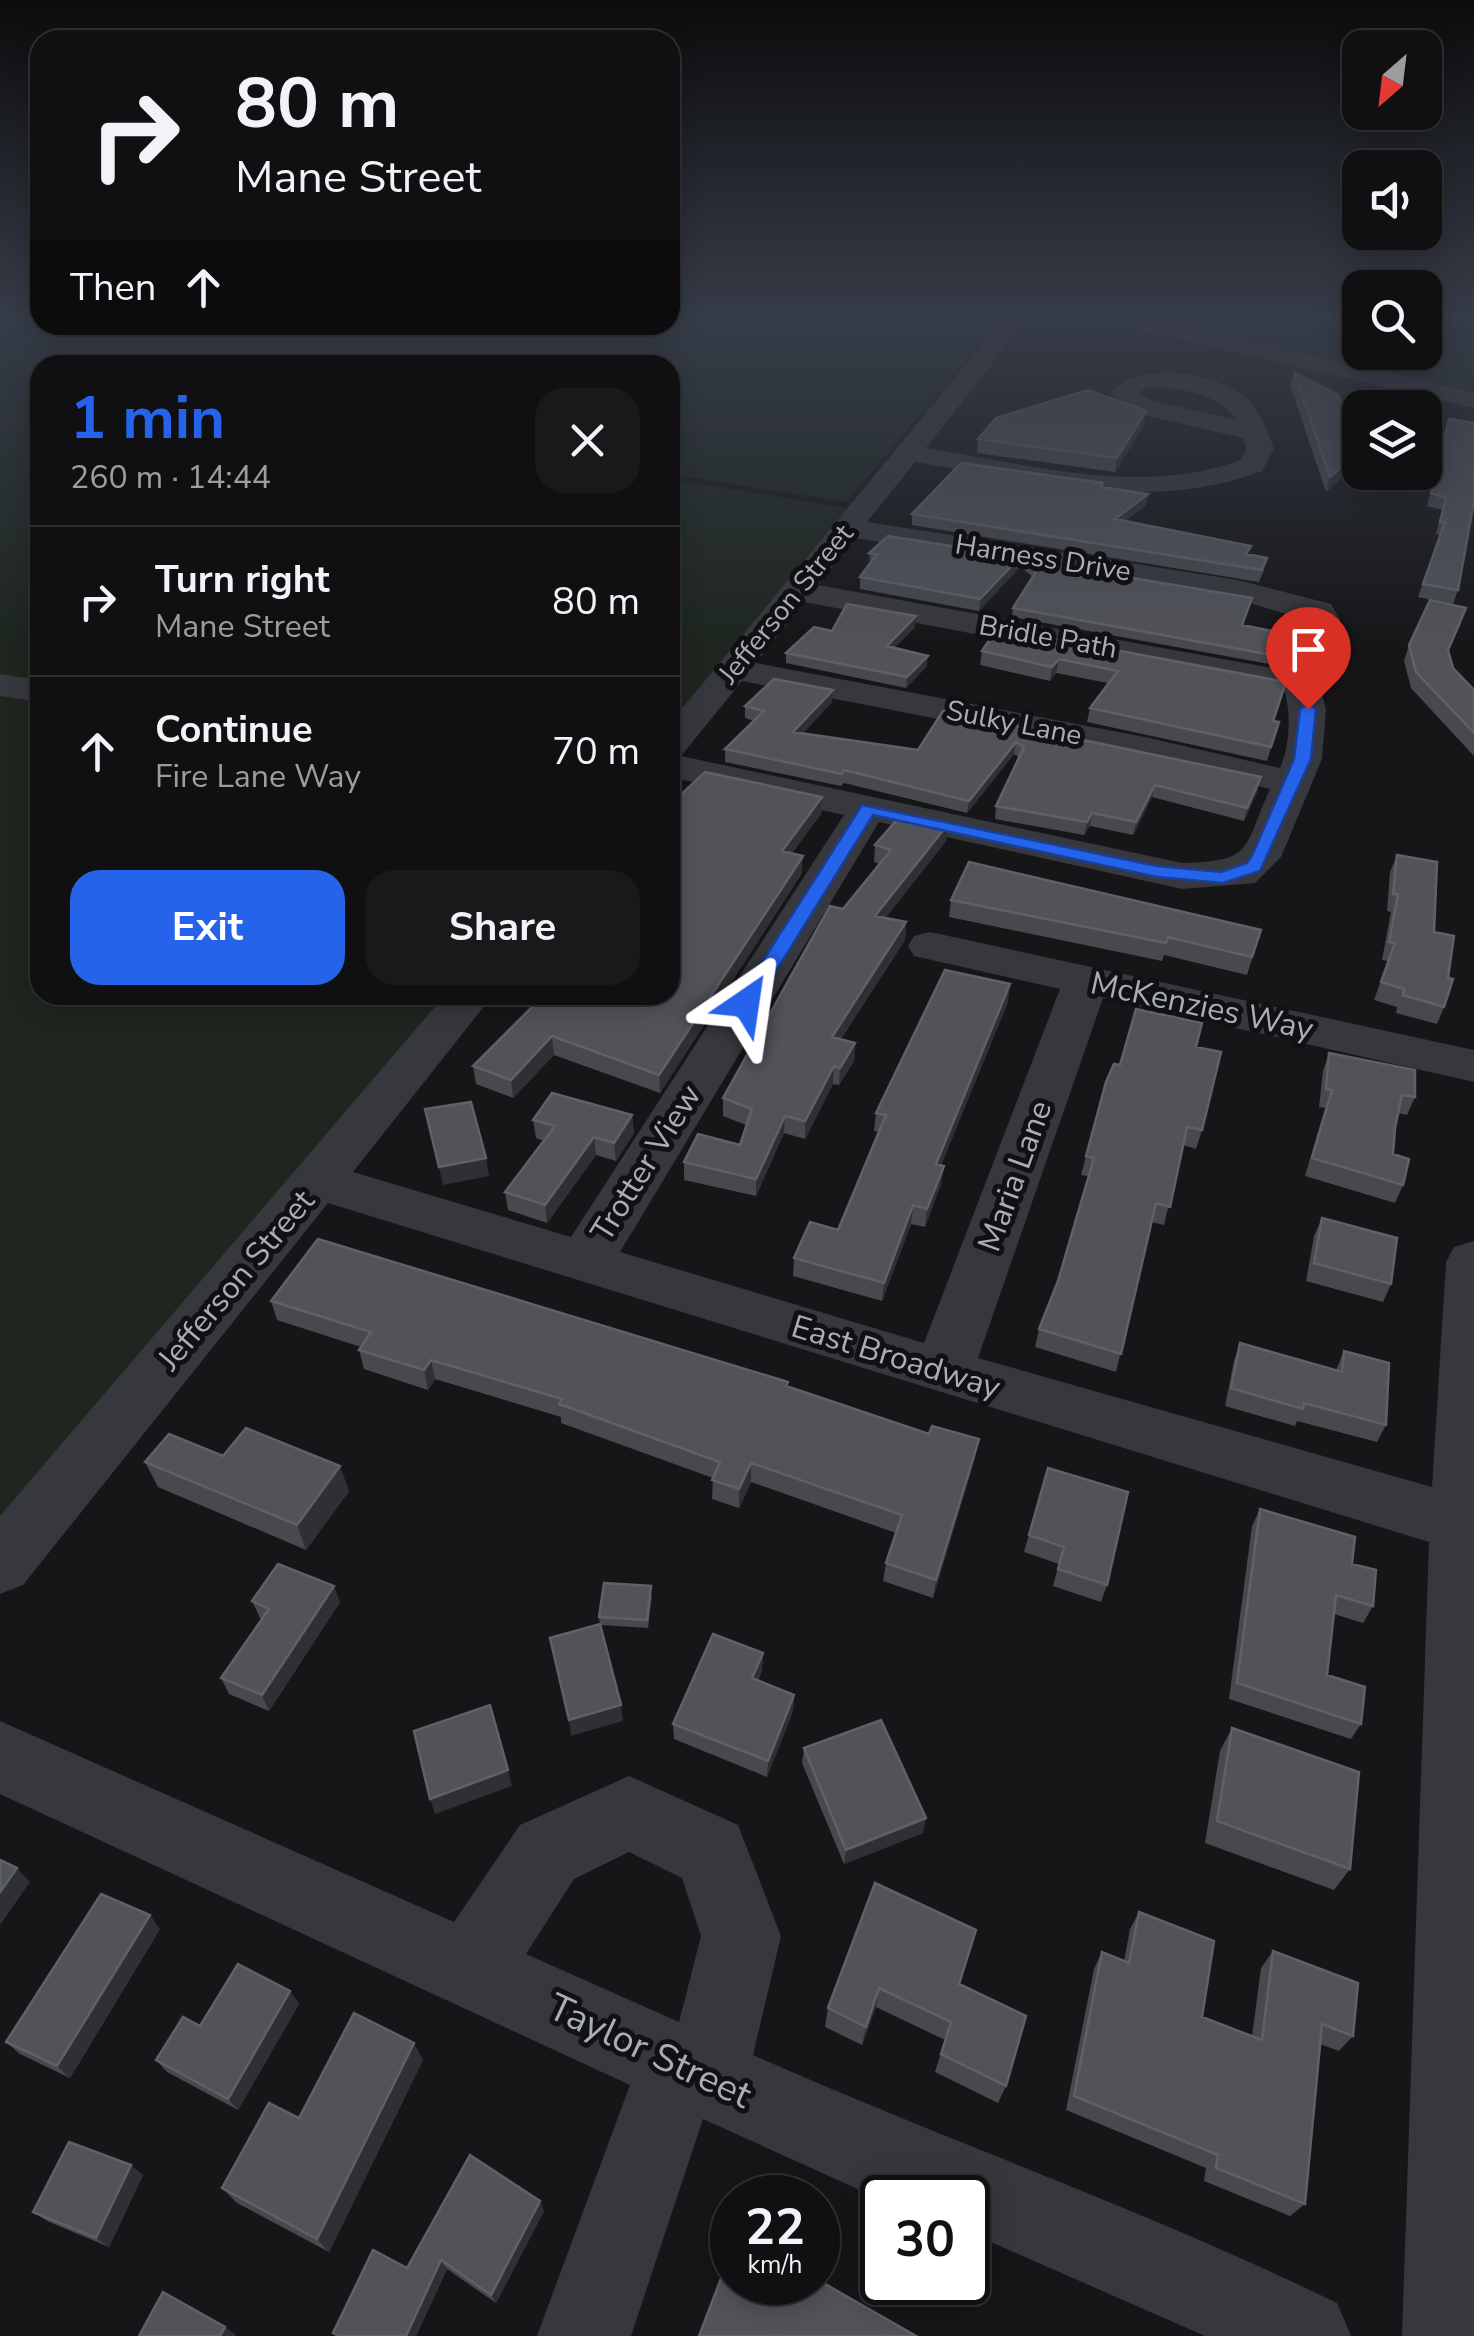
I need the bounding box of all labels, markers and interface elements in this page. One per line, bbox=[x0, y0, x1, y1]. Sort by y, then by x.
north arrow bbox=[1342, 30, 1442, 130]
map controls bbox=[1342, 30, 1442, 490]
text: 80 m bbox=[235, 56, 399, 152]
icon: right bbox=[70, 70, 200, 200]
text: Mane Street bbox=[235, 147, 481, 208]
button: sound bbox=[1342, 150, 1442, 250]
icon: ahead bbox=[176, 260, 231, 315]
text: Then bbox=[70, 262, 156, 313]
button: search bbox=[1342, 270, 1442, 370]
text: 1 min bbox=[70, 377, 225, 459]
button: close bbox=[535, 388, 640, 493]
button: layers bbox=[1342, 390, 1442, 490]
text: 260 m · 14:44 bbox=[70, 456, 271, 499]
street label: Jefferson Street bbox=[709, 516, 862, 693]
street label: Harness Drive bbox=[952, 525, 1134, 591]
text: Turn right bbox=[155, 554, 330, 605]
icon: right bbox=[70, 574, 125, 629]
text: 80 m bbox=[552, 576, 640, 627]
text: Mane Street bbox=[155, 605, 330, 648]
street label: Bridle Path bbox=[976, 606, 1120, 668]
pin bbox=[1266, 607, 1351, 710]
icon: arrive bbox=[1281, 622, 1336, 677]
street label: Sulky Lane bbox=[943, 691, 1085, 755]
text: Continue bbox=[155, 704, 313, 755]
icon: ahead bbox=[70, 724, 125, 779]
text: 70 m bbox=[552, 726, 640, 777]
text: Fire Lane Way bbox=[155, 755, 361, 798]
button: Exit bbox=[70, 870, 345, 985]
button: Share bbox=[365, 870, 640, 985]
position arrow bbox=[694, 951, 798, 1055]
street label: McKenzies Way bbox=[1087, 961, 1318, 1051]
street label: Trotter View bbox=[581, 1076, 711, 1250]
street label: Maria Lane bbox=[968, 1094, 1062, 1258]
street label: Jefferson Street bbox=[147, 1180, 325, 1380]
street label: East Broadway bbox=[786, 1305, 1006, 1409]
street label: Taylor Street bbox=[540, 1982, 761, 2121]
speed limit sign: 30 bbox=[860, 2175, 990, 2305]
text: 22 bbox=[745, 2193, 805, 2262]
text: km/h bbox=[747, 2248, 803, 2282]

